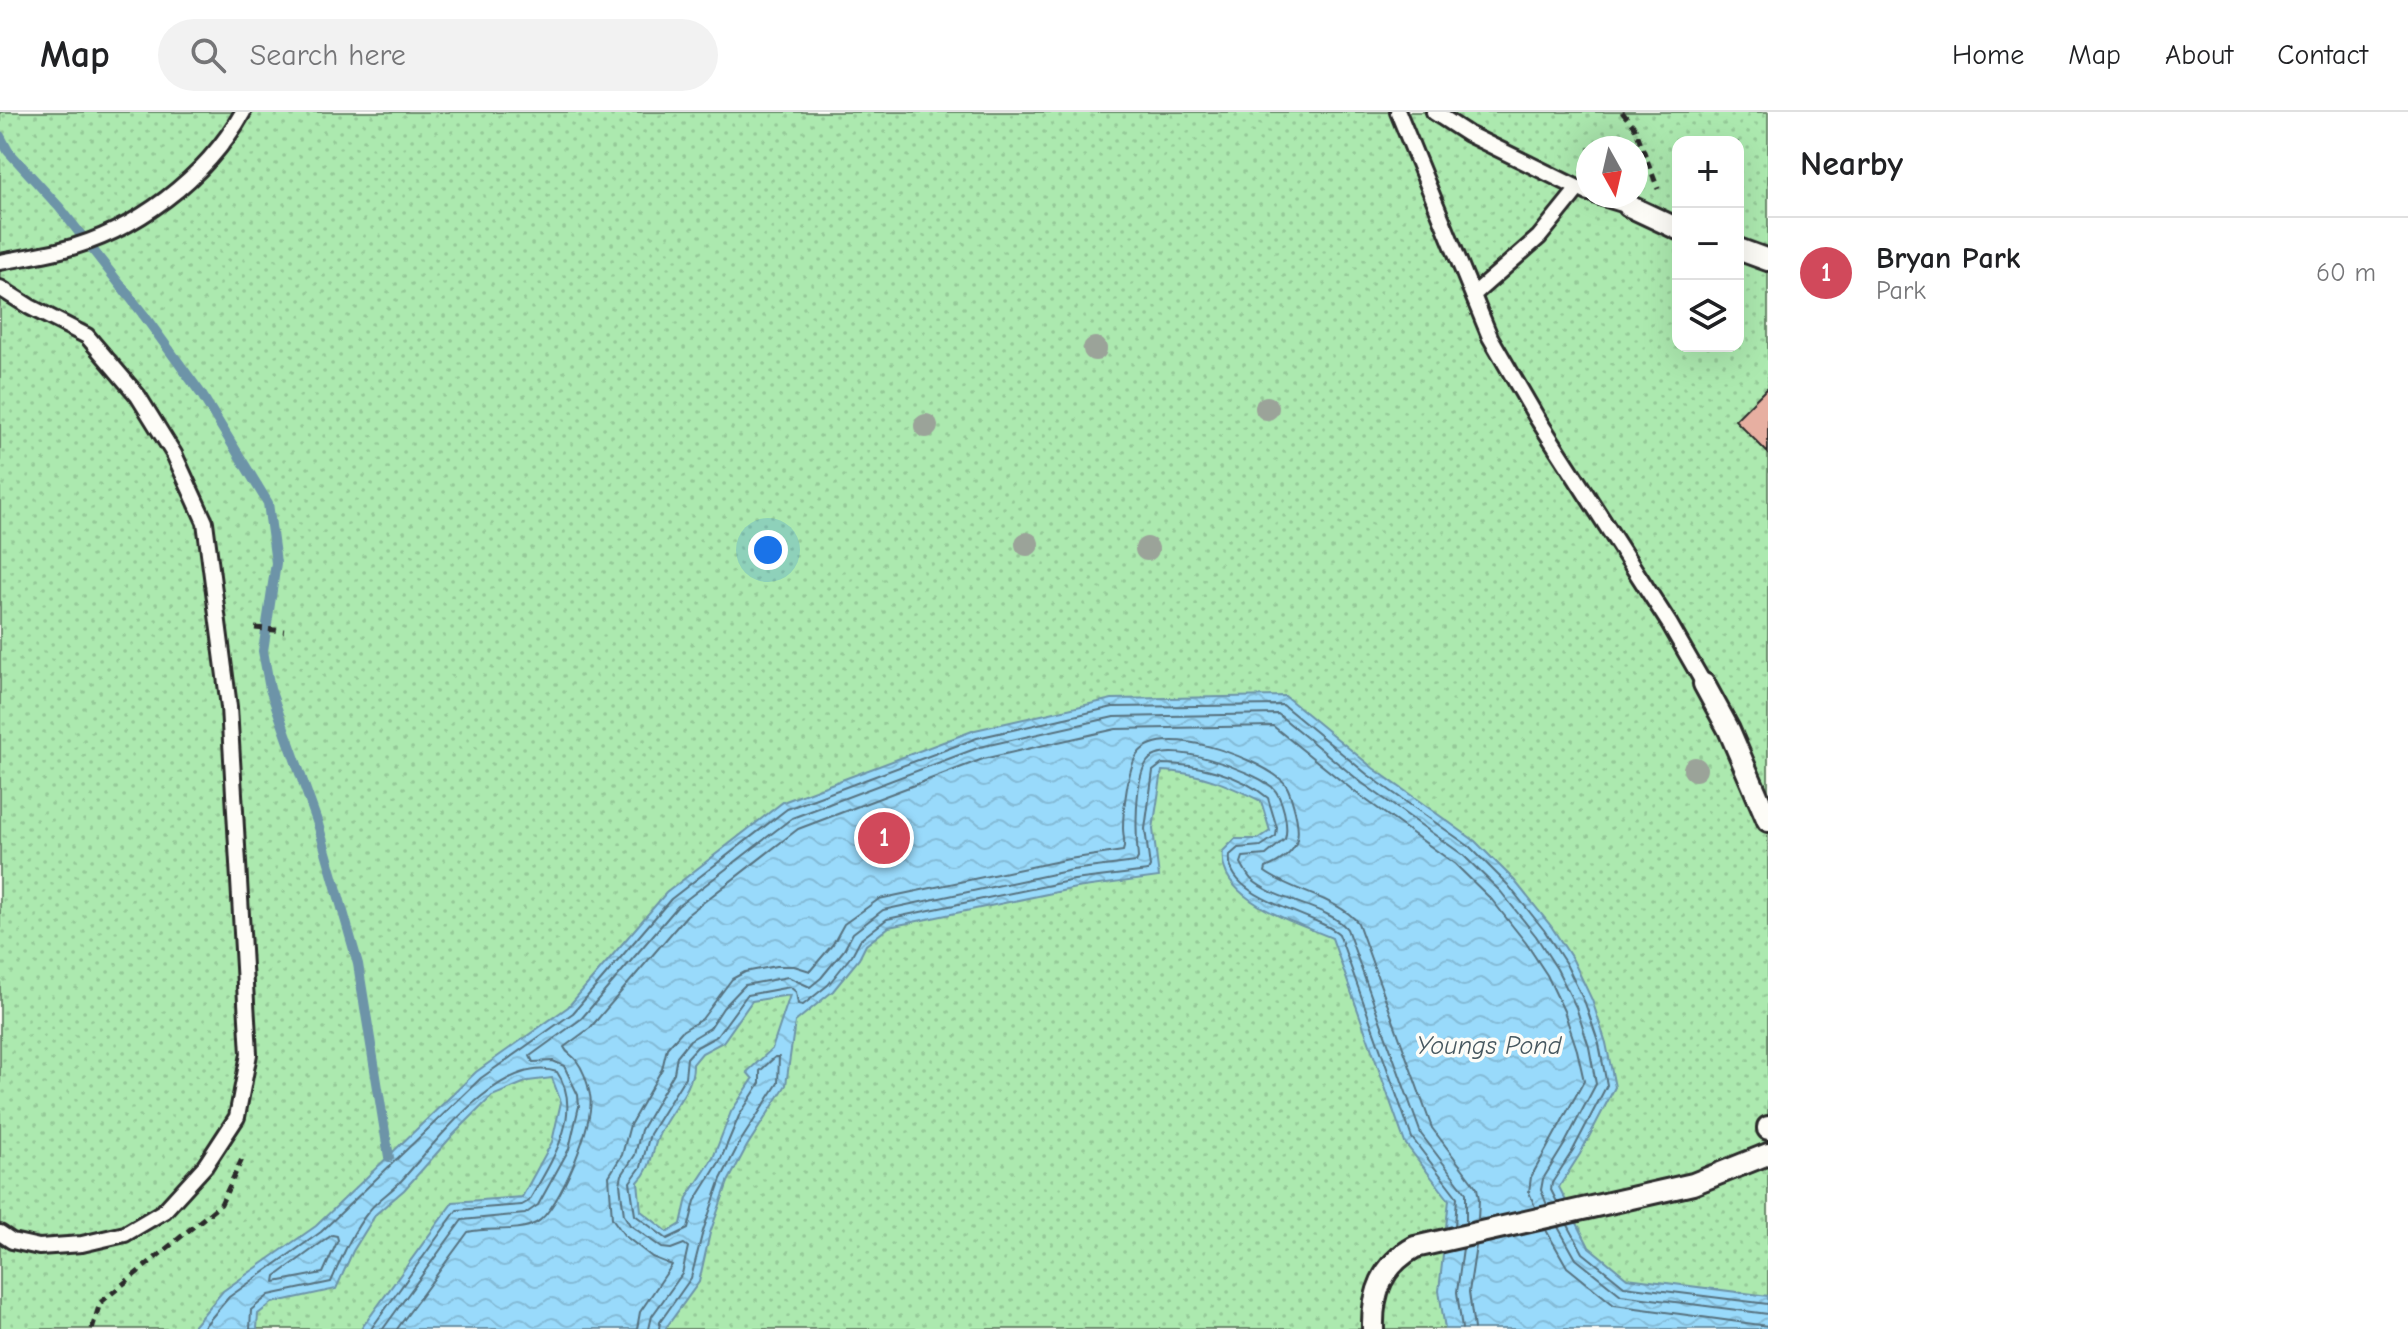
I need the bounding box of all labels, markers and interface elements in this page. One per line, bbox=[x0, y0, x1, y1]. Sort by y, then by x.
search box bbox=[158, 19, 718, 91]
text: Map bbox=[40, 33, 110, 77]
icon: search bbox=[186, 33, 230, 77]
text: Search here bbox=[250, 38, 406, 73]
text: Home bbox=[1952, 39, 2024, 71]
text: Map bbox=[2068, 39, 2121, 71]
text: About bbox=[2165, 39, 2233, 71]
text: Contact bbox=[2277, 39, 2368, 71]
north arrow bbox=[1576, 136, 1648, 208]
map controls bbox=[1672, 136, 1744, 352]
button: + bbox=[1672, 136, 1744, 208]
text: Nearby bbox=[1800, 144, 1903, 184]
button: − bbox=[1672, 208, 1744, 280]
text: Bryan Park bbox=[1876, 241, 2020, 276]
text: 1 bbox=[1821, 258, 1831, 288]
text: 60 m bbox=[2316, 258, 2376, 288]
text: Park bbox=[1876, 276, 1926, 306]
button: layers bbox=[1672, 280, 1744, 352]
your location bbox=[748, 530, 788, 570]
pin: 1 bbox=[858, 808, 910, 868]
water label: Youngs Pond bbox=[1416, 1031, 1563, 1061]

